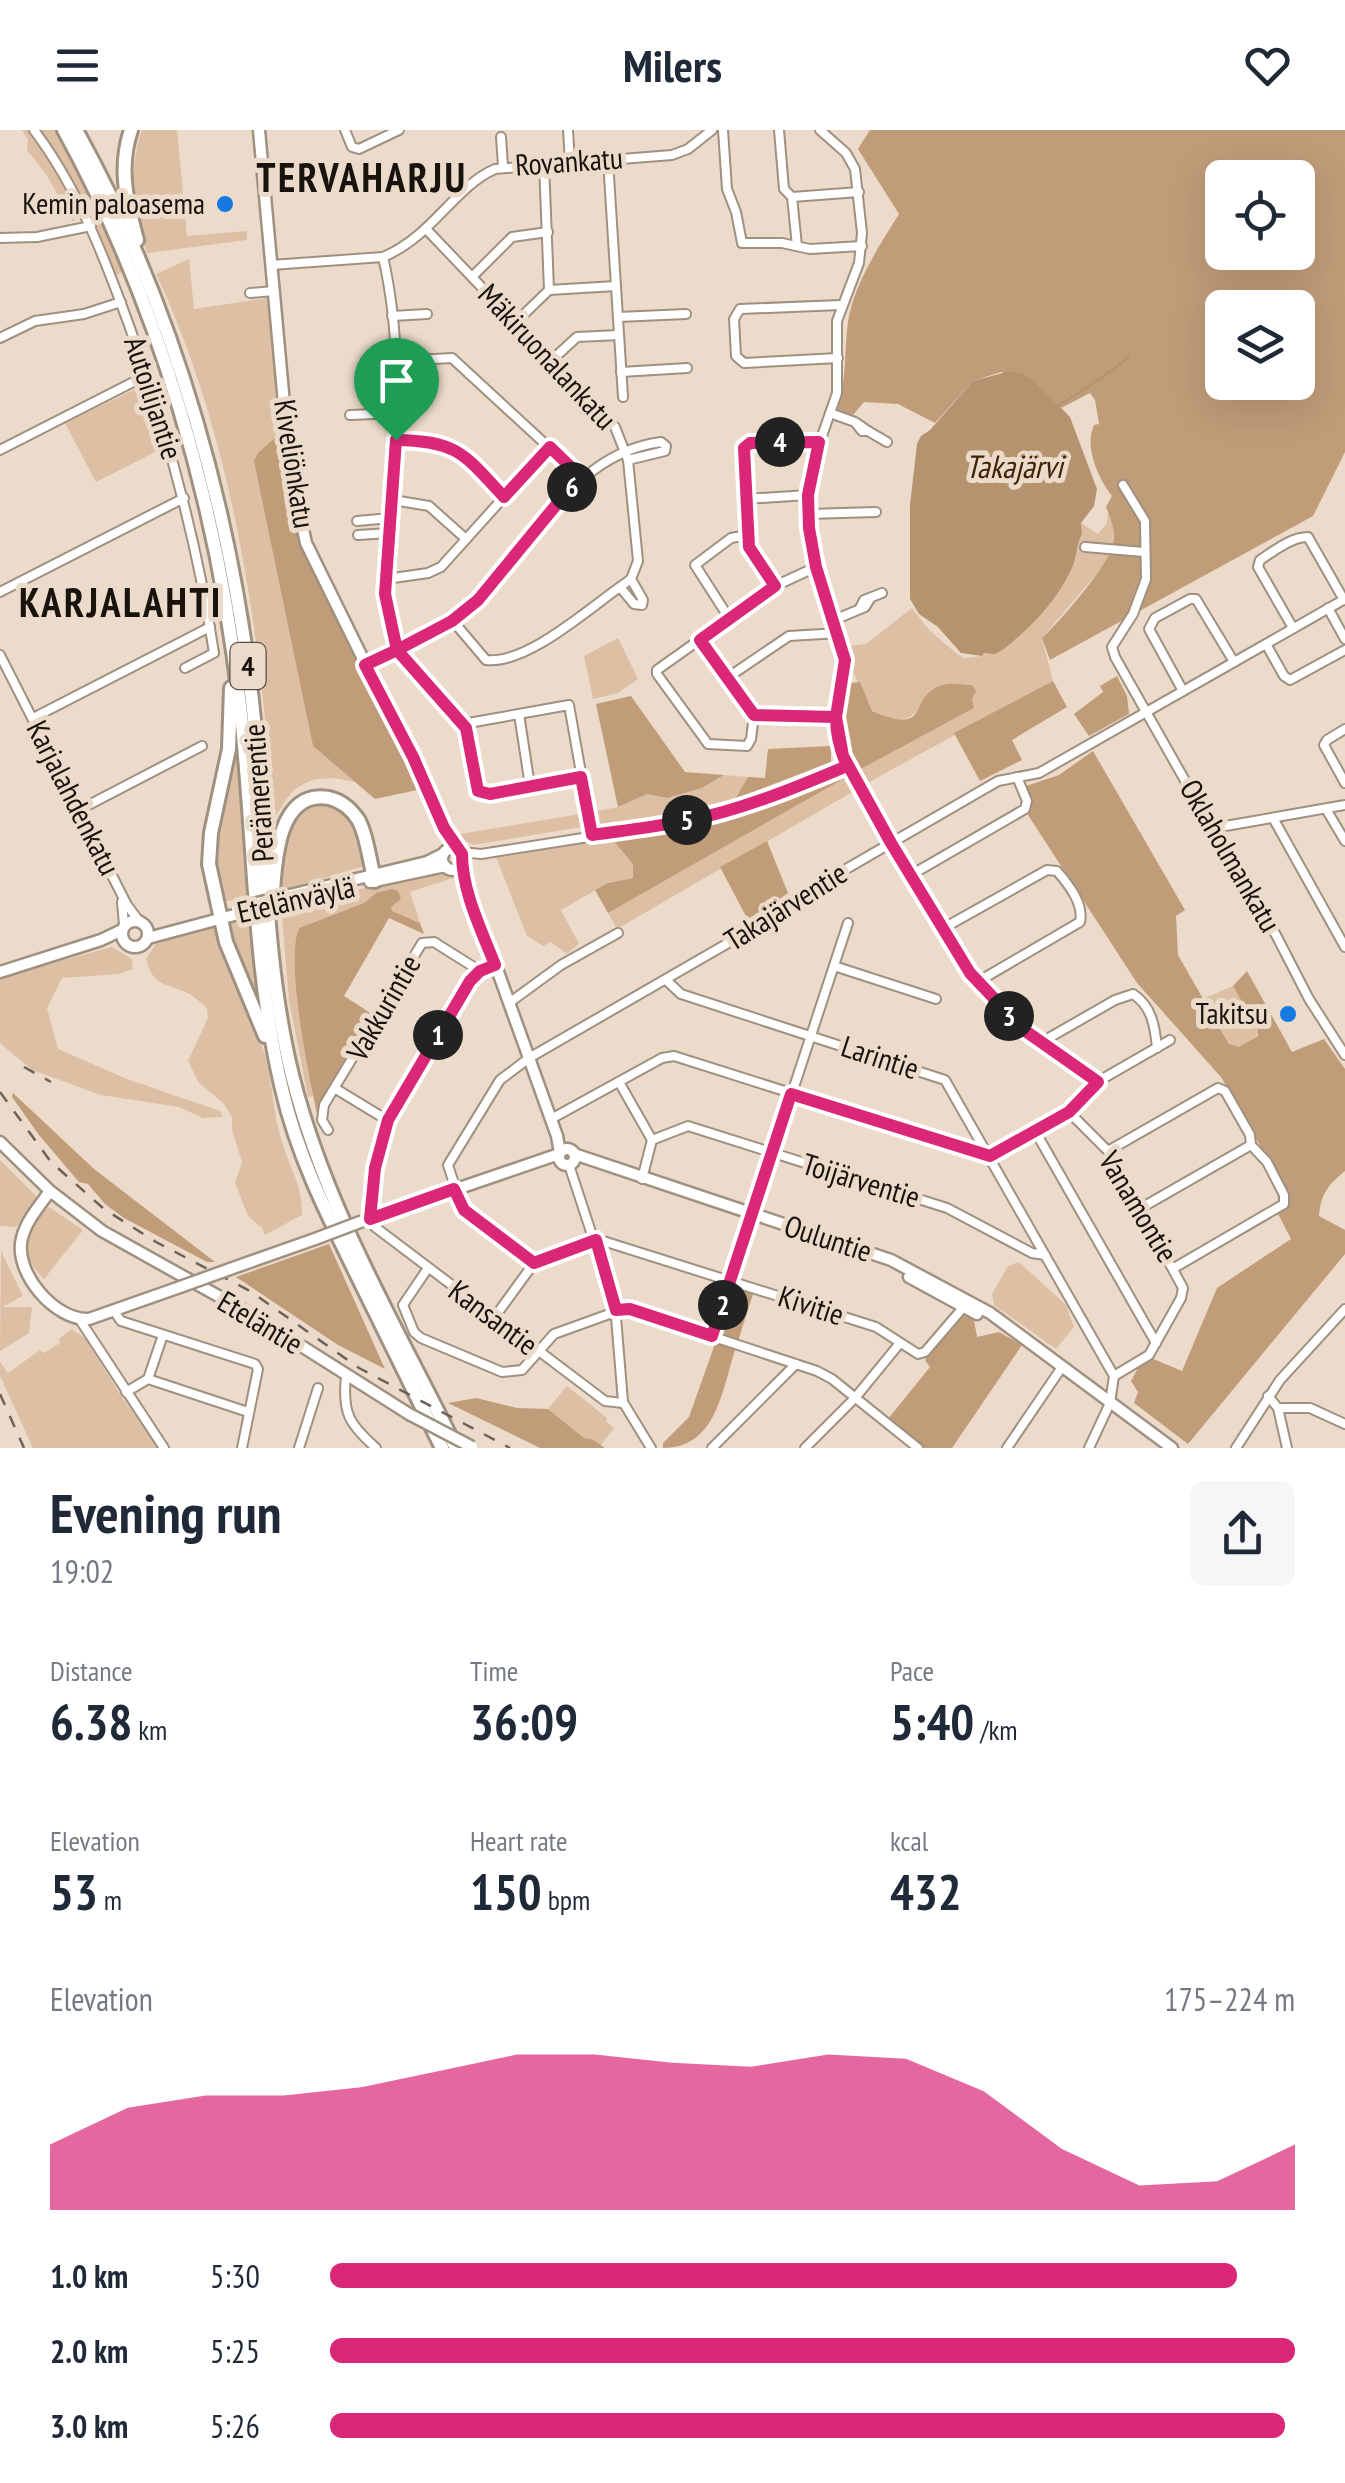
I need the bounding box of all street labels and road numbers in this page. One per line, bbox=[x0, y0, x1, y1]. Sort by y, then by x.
street label: Rovankatu bbox=[514, 137, 624, 184]
street label: Mäkiruonalankatu bbox=[471, 275, 626, 437]
street label: Autoilijantie bbox=[116, 331, 193, 464]
street label: Kiveliönkatu bbox=[266, 397, 325, 531]
road number: 4 bbox=[230, 643, 266, 689]
street label: Karjalahdenkatu bbox=[19, 713, 130, 881]
street label: Perämerentie bbox=[233, 723, 282, 863]
street label: Oklaholmankatu bbox=[1172, 772, 1291, 939]
street label: Takajärventie bbox=[717, 853, 854, 959]
street label: Etelänväylä bbox=[233, 866, 358, 931]
street label: Vakkurintie bbox=[336, 947, 429, 1068]
street label: Larintie bbox=[837, 1026, 924, 1087]
street label: Toijärventie bbox=[798, 1143, 925, 1216]
street label: Vanamontie bbox=[1090, 1143, 1188, 1269]
street label: Ouluntie bbox=[780, 1205, 877, 1270]
street label: Kansantie bbox=[442, 1271, 546, 1363]
street label: Kivitie bbox=[774, 1276, 849, 1333]
street label: Eteläntie bbox=[211, 1281, 310, 1362]

